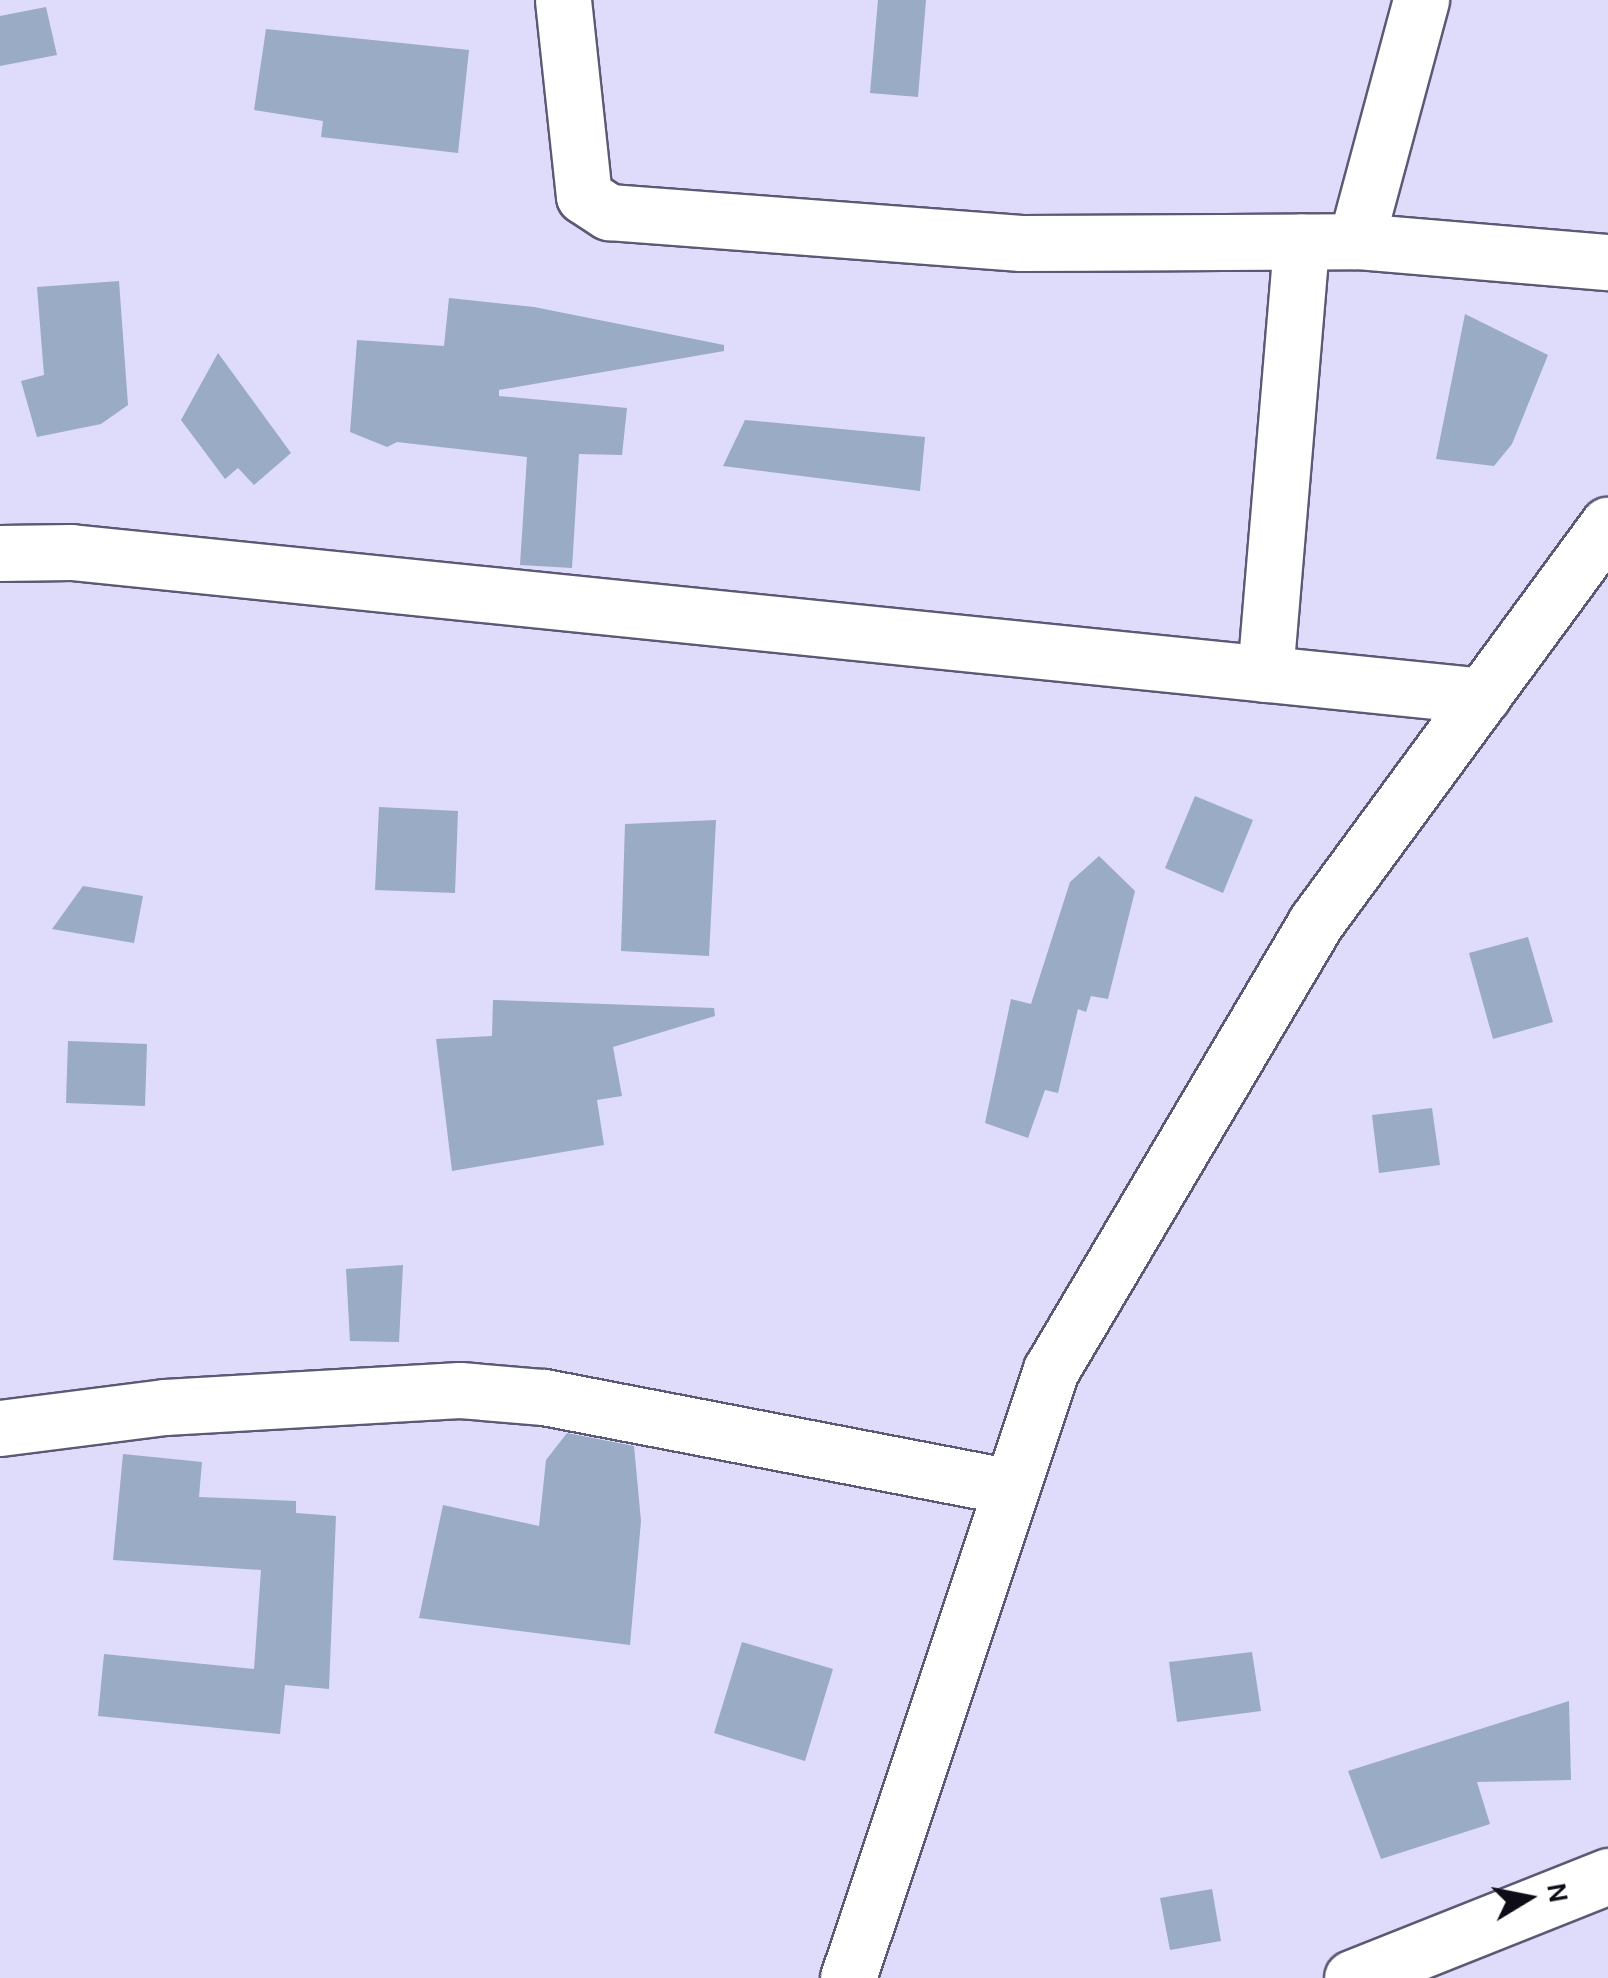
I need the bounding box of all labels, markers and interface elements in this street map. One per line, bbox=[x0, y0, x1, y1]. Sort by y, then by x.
north arrow bbox=[1478, 1848, 1578, 1948]
text: N bbox=[1540, 1880, 1576, 1905]

